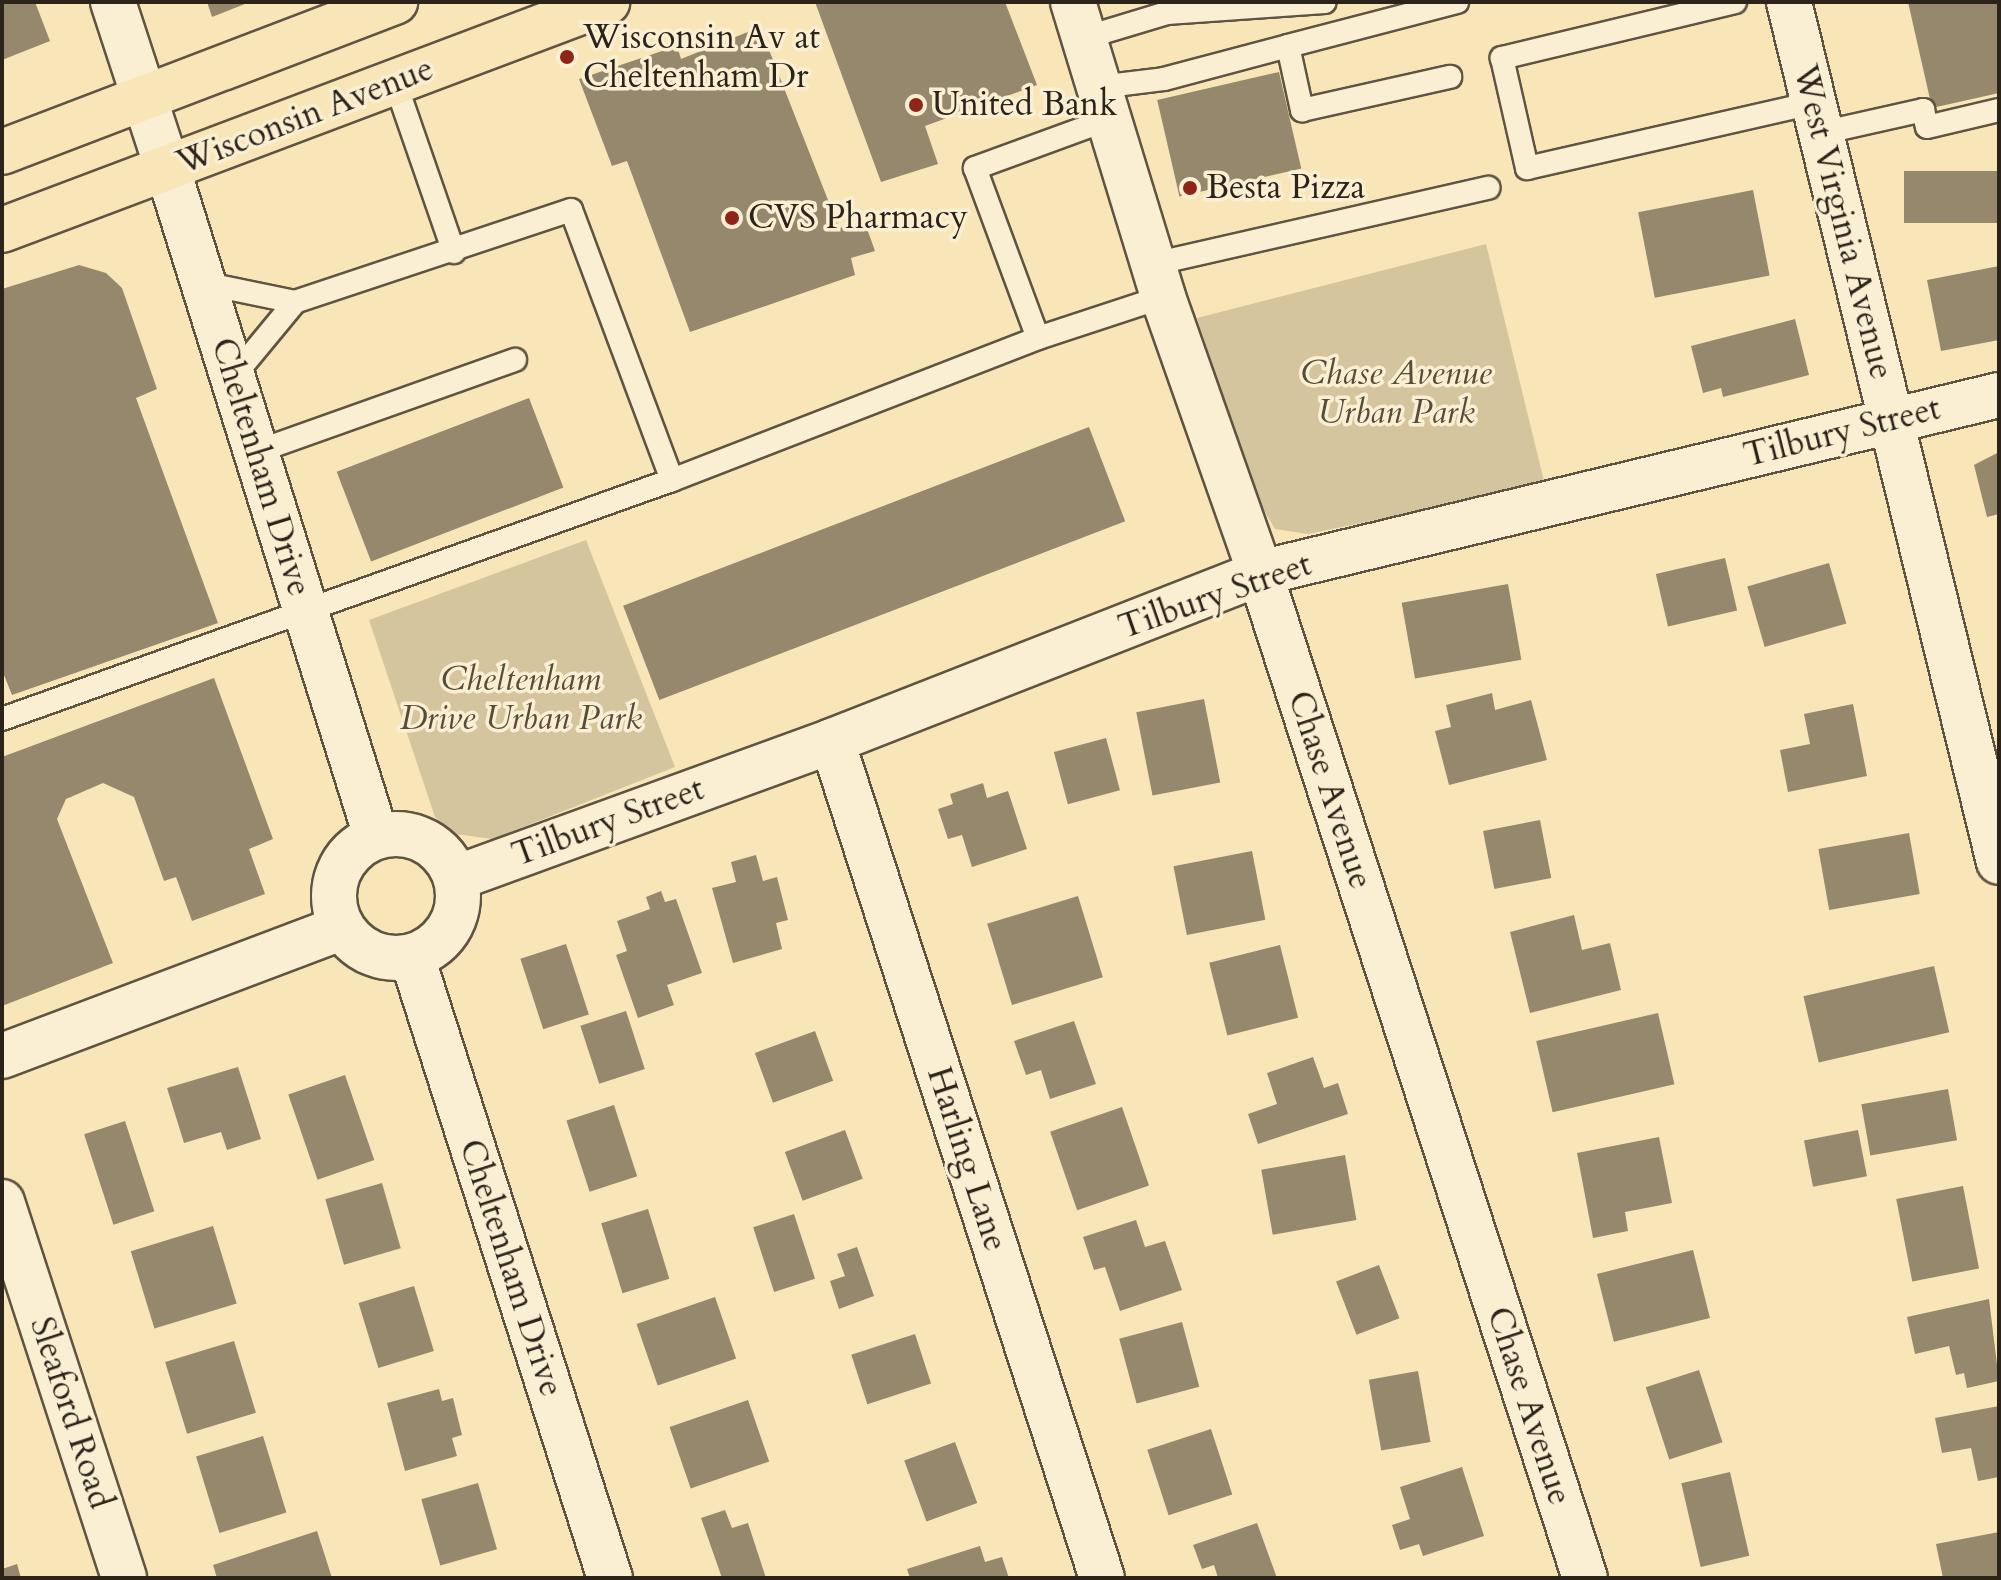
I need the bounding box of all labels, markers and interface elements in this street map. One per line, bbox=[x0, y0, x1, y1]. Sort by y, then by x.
place label: Wisconsin Av at Cheltenham Dr bbox=[583, 17, 820, 96]
street label: Wisconsin Avenue bbox=[171, 48, 439, 184]
marker: Wisconsin Av at Cheltenham Dr bbox=[558, 48, 576, 66]
street label: West Virginia Avenue bbox=[1784, 60, 1902, 384]
place label: United Bank bbox=[932, 85, 1117, 125]
marker: United Bank bbox=[907, 96, 925, 114]
place label: Besta Pizza bbox=[1206, 168, 1365, 208]
marker: Besta Pizza bbox=[1181, 179, 1199, 197]
place label: CVS Pharmacy bbox=[748, 198, 968, 238]
marker: CVS Pharmacy bbox=[723, 209, 741, 227]
street label: Cheltenham Drive bbox=[202, 333, 320, 601]
park label: Chase Avenue Urban Park bbox=[1300, 353, 1492, 432]
street label: Tilbury Street bbox=[1739, 388, 1945, 476]
street label: Tilbury Street bbox=[1113, 544, 1317, 648]
park label: Cheltenham Drive Urban Park bbox=[400, 659, 642, 738]
street label: Chase Avenue bbox=[1279, 686, 1381, 894]
street label: Tilbury Street bbox=[506, 768, 710, 876]
street label: Harling Lane bbox=[918, 1062, 1016, 1256]
street label: Cheltenham Drive bbox=[450, 1134, 572, 1402]
street label: Chase Avenue bbox=[1478, 1302, 1580, 1510]
street label: Sleaford Road bbox=[21, 1312, 121, 1514]

